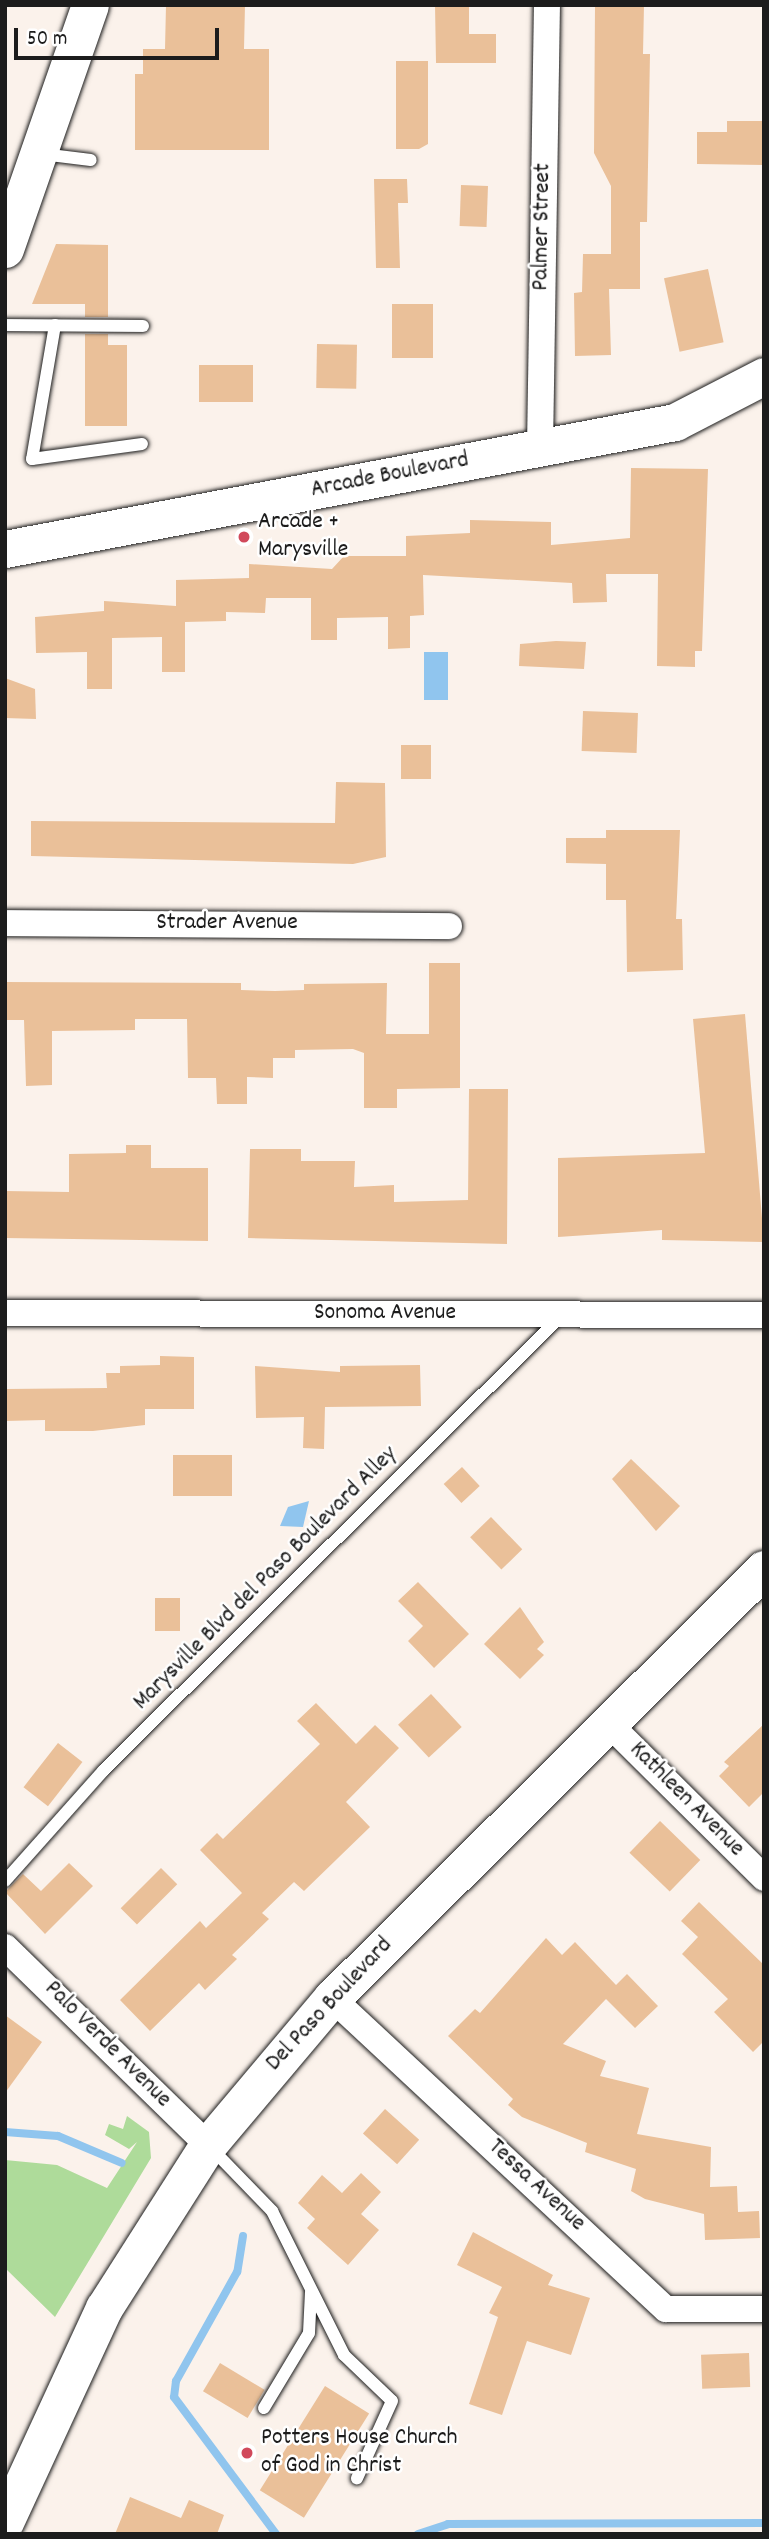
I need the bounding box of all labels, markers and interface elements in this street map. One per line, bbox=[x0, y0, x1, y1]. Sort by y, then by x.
scale bar bbox=[18, 14, 222, 58]
text: 50 m bbox=[27, 25, 67, 55]
street label: Palmer Street bbox=[527, 163, 559, 291]
street label: Arcade Boulevard bbox=[309, 447, 471, 505]
place label: Arcade + Marysville bbox=[258, 509, 348, 565]
marker: Arcade + Marysville bbox=[236, 529, 252, 545]
street label: Strader Avenue bbox=[156, 910, 298, 938]
street label: Sonoma Avenue bbox=[314, 1300, 456, 1328]
street label: Marysville Blvd del Paso Boulevard Alley bbox=[128, 1441, 404, 1717]
street label: Kathleen Avenue bbox=[622, 1736, 750, 1864]
street label: Del Paso Boulevard bbox=[261, 1932, 399, 2078]
street label: Palo Verde Avenue bbox=[37, 1975, 177, 2115]
street label: Tessa Avenue bbox=[481, 2134, 591, 2238]
place label: Potters House Church of God in Christ bbox=[261, 2425, 458, 2481]
marker: Potters House Church of God in Christ bbox=[239, 2445, 255, 2461]

